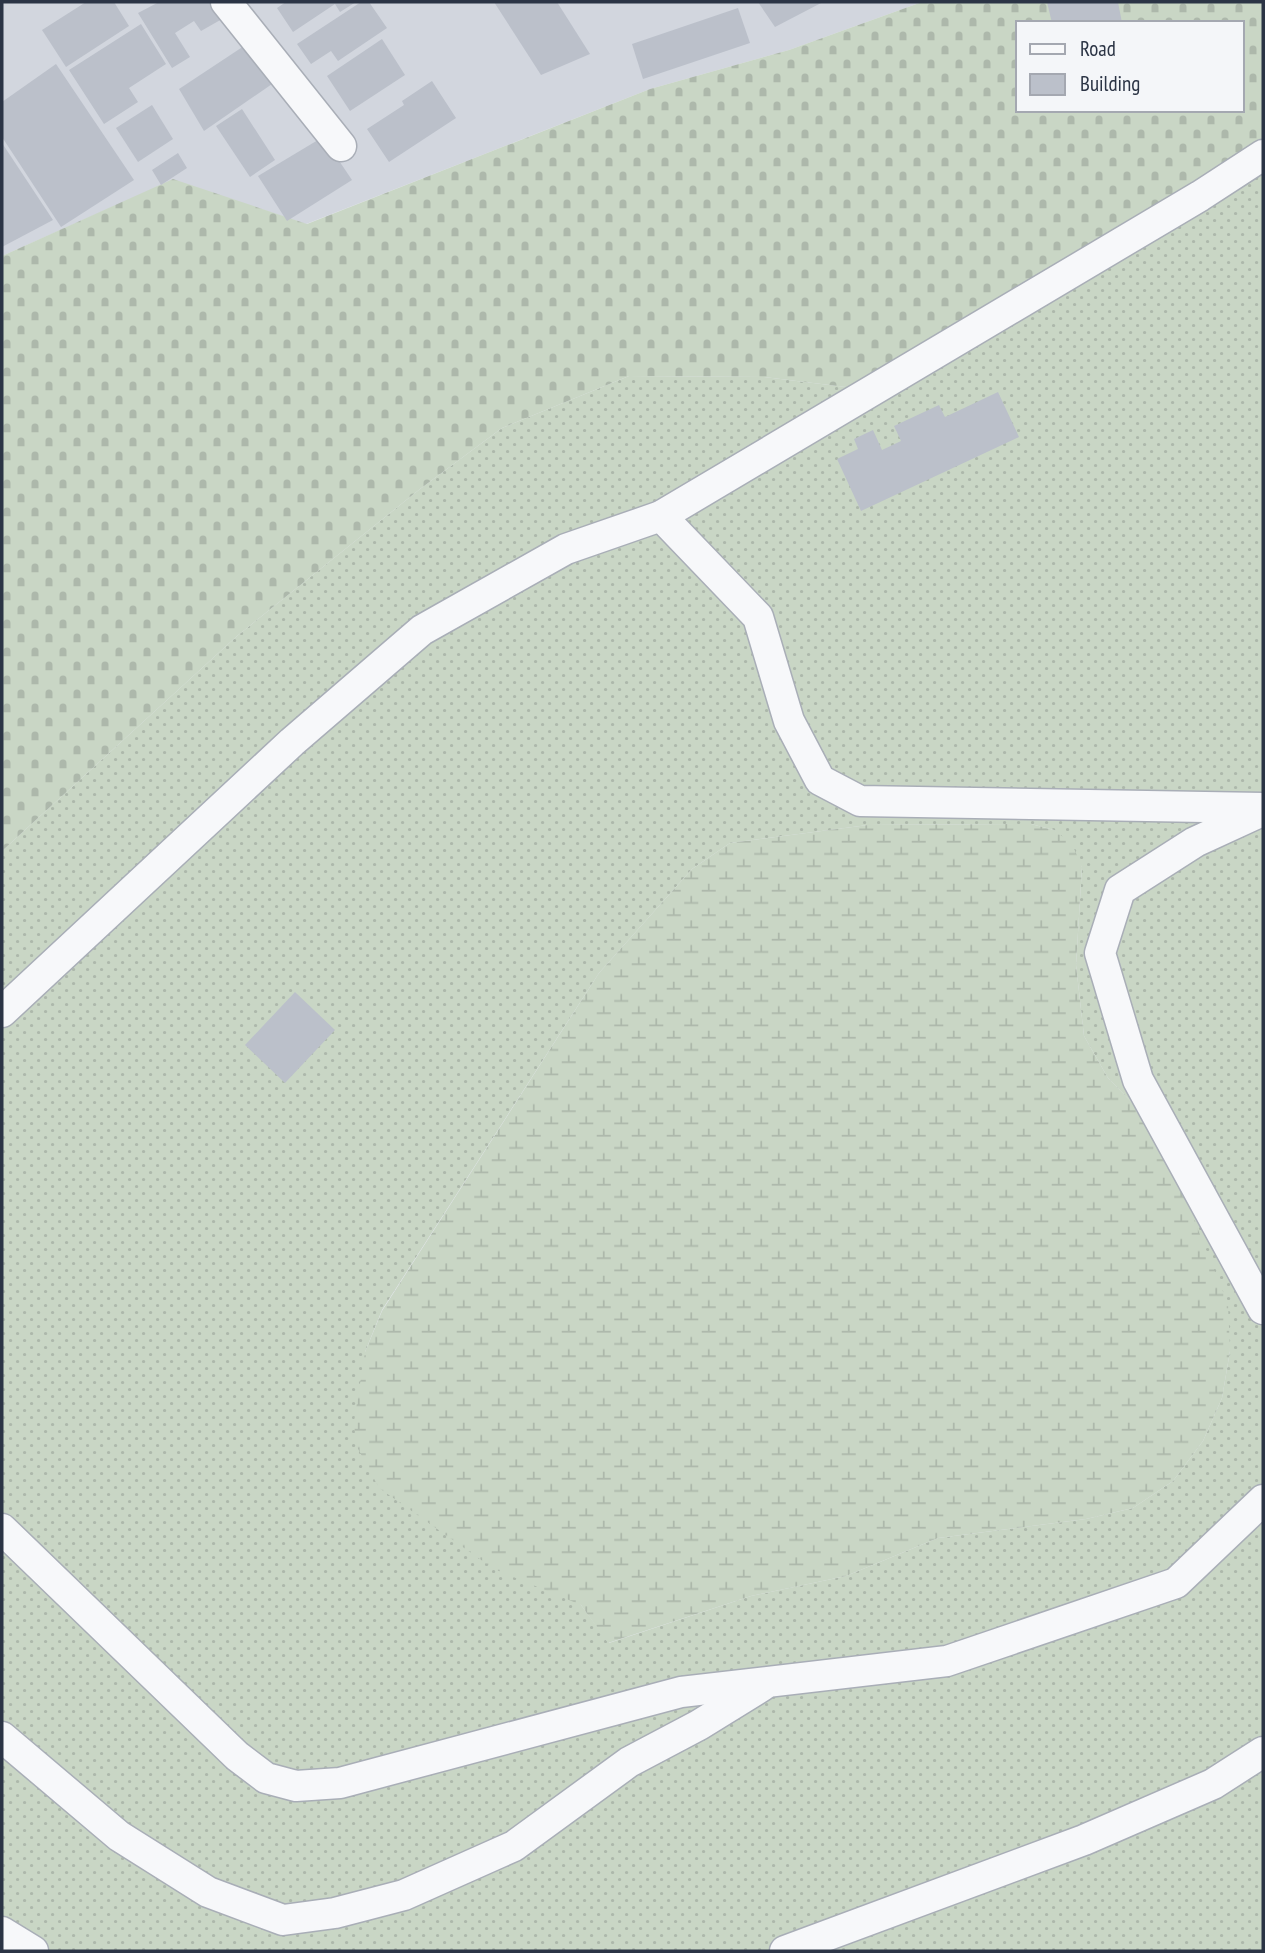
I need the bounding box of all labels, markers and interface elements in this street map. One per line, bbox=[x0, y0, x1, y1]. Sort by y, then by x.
legend bbox=[1016, 21, 1244, 112]
text: Road bbox=[1080, 35, 1116, 62]
text: Building bbox=[1080, 70, 1140, 97]

